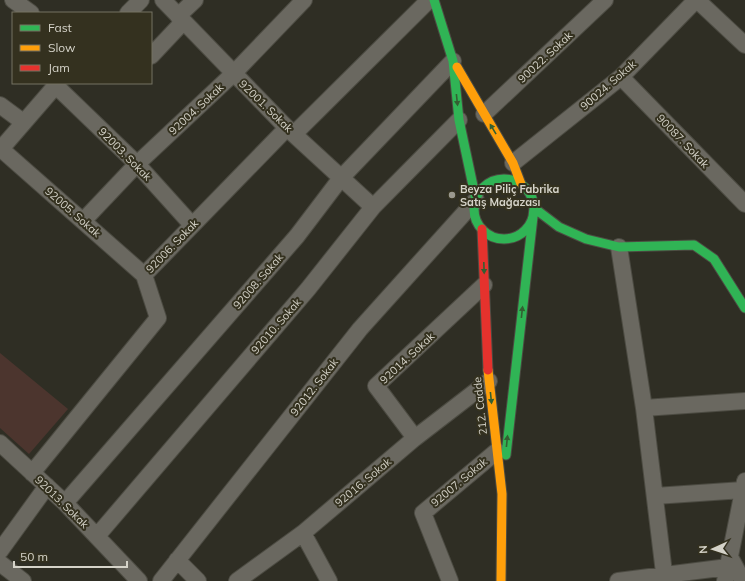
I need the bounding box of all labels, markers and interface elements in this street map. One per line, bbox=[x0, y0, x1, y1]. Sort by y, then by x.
legend bbox=[12, 12, 152, 84]
text: Fast bbox=[48, 20, 72, 35]
street label: 90022. Sokak bbox=[515, 28, 575, 86]
text: Slow bbox=[48, 40, 76, 55]
street label: 90024. Sokak bbox=[577, 57, 639, 113]
text: Jam bbox=[48, 60, 70, 75]
street label: 92001. Sokak bbox=[236, 77, 296, 135]
street label: 92004. Sokak bbox=[166, 80, 226, 138]
one-way arrow bbox=[454, 94, 460, 106]
street label: 90087. Sokak bbox=[654, 111, 712, 171]
one-way arrow bbox=[489, 124, 497, 134]
street label: 92003. Sokak bbox=[96, 125, 155, 184]
place label: Beyza Piliç Fabrika Satış Mağazası bbox=[460, 182, 559, 209]
street label: 92005. Sokak bbox=[42, 184, 104, 240]
marker: Beyza Piliç Fabrika Satış Mağazası bbox=[447, 190, 457, 200]
street label: 92006. Sokak bbox=[143, 216, 201, 276]
street label: 92008. Sokak bbox=[230, 250, 286, 312]
one-way arrow bbox=[480, 262, 487, 274]
street label: 92010. Sokak bbox=[248, 295, 304, 357]
one-way arrow bbox=[519, 306, 525, 318]
street label: 92014. Sokak bbox=[377, 329, 437, 387]
street label: 92012. Sokak bbox=[287, 355, 341, 419]
street label: 212. Cadde bbox=[470, 376, 490, 436]
one-way arrow bbox=[488, 392, 494, 404]
one-way arrow bbox=[504, 435, 511, 447]
street label: 92016. Sokak bbox=[332, 454, 394, 510]
street label: 92007. Sokak bbox=[428, 454, 490, 510]
street label: 92013. Sokak bbox=[32, 473, 92, 531]
north arrow bbox=[693, 529, 733, 569]
scale bar bbox=[14, 543, 127, 569]
text: N bbox=[696, 545, 710, 554]
text: 50 m bbox=[20, 549, 48, 564]

